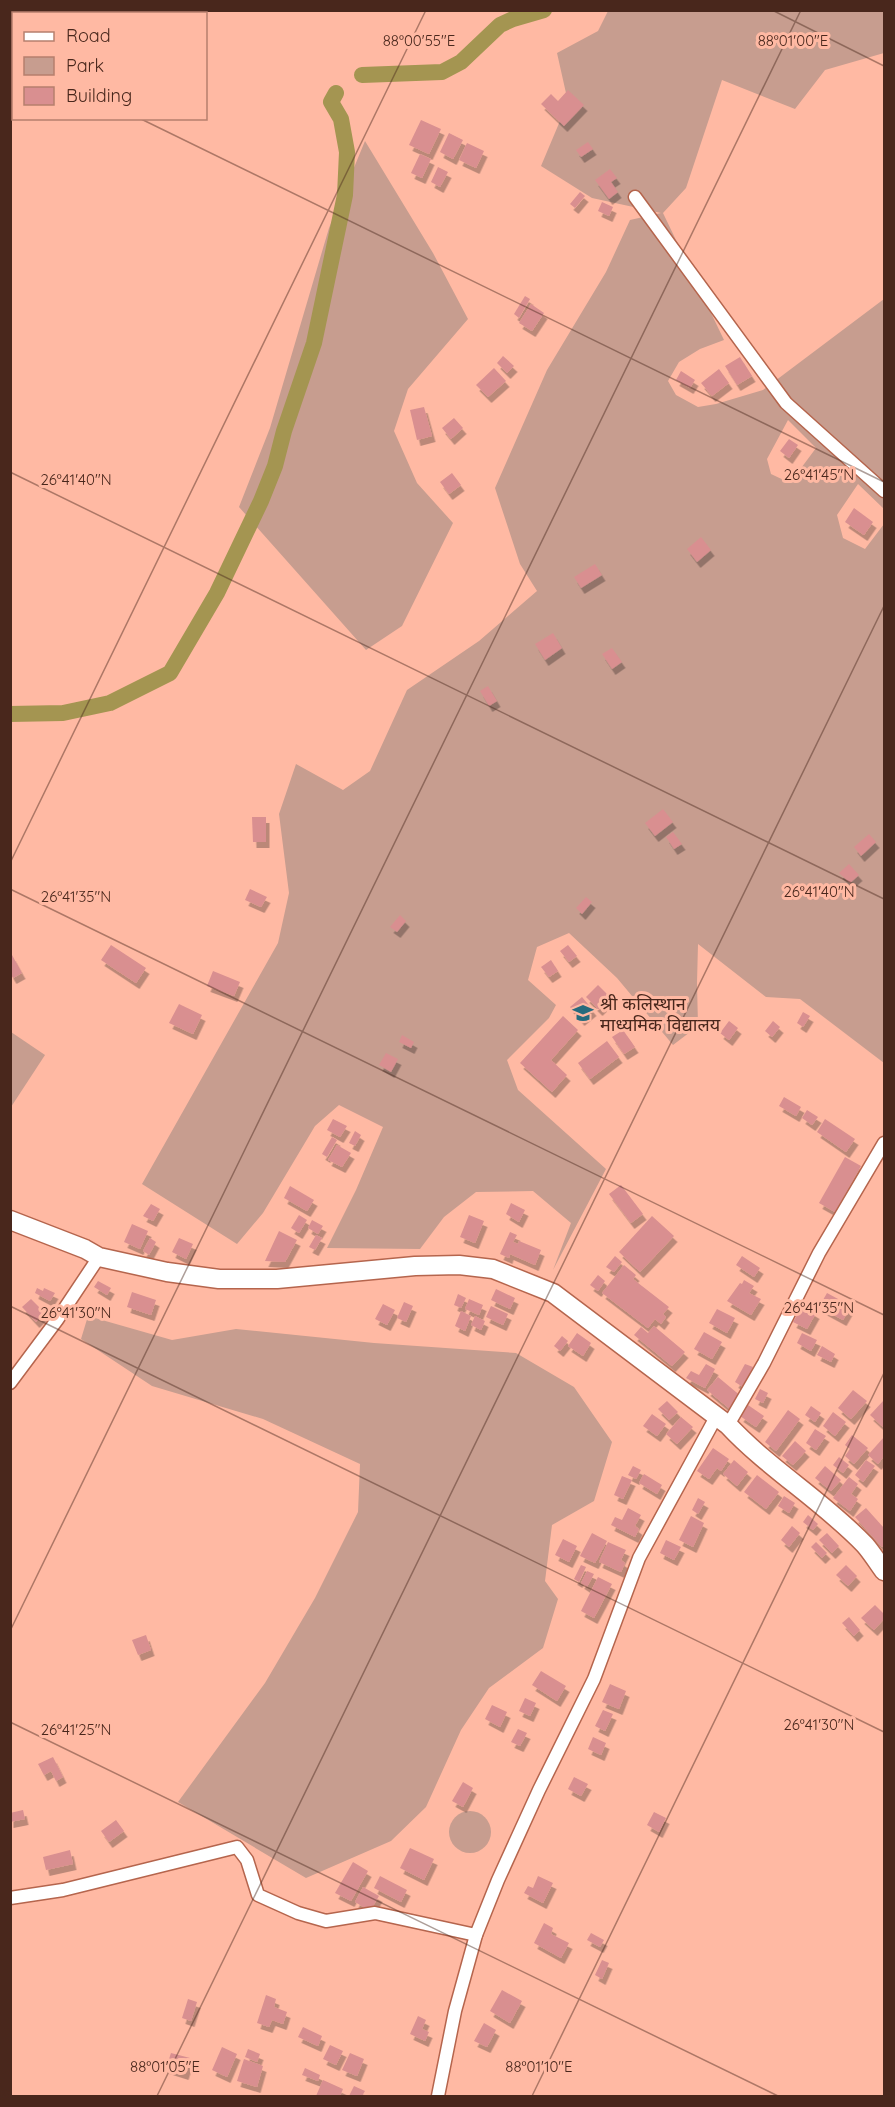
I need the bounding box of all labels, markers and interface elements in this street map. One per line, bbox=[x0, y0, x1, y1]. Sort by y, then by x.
legend bbox=[12, 12, 207, 120]
text: Road bbox=[66, 24, 111, 47]
text: 88°00'55"E bbox=[383, 31, 455, 50]
text: 88°01'00"E bbox=[758, 31, 828, 50]
text: Park bbox=[66, 54, 104, 77]
text: Building bbox=[66, 84, 132, 107]
text: 26°41'45"N bbox=[784, 465, 854, 484]
text: 26°41'40"N bbox=[40, 470, 112, 489]
text: 26°41'40"N bbox=[783, 882, 855, 901]
text: 26°41'35"N bbox=[41, 887, 111, 906]
place label: श्री कलिस्थान माध्यमिक विद्यालय bbox=[600, 992, 721, 1036]
school or university icon: श्री कलिस्थान माध्यमिक विद्यालय bbox=[571, 1001, 595, 1025]
text: 26°41'35"N bbox=[784, 1298, 854, 1317]
text: 26°41'30"N bbox=[40, 1303, 112, 1322]
text: 26°41'30"N bbox=[783, 1715, 855, 1734]
text: 26°41'25"N bbox=[41, 1720, 111, 1739]
text: 88°01'05"E bbox=[130, 2057, 200, 2076]
text: 88°01'10"E bbox=[505, 2057, 573, 2076]

